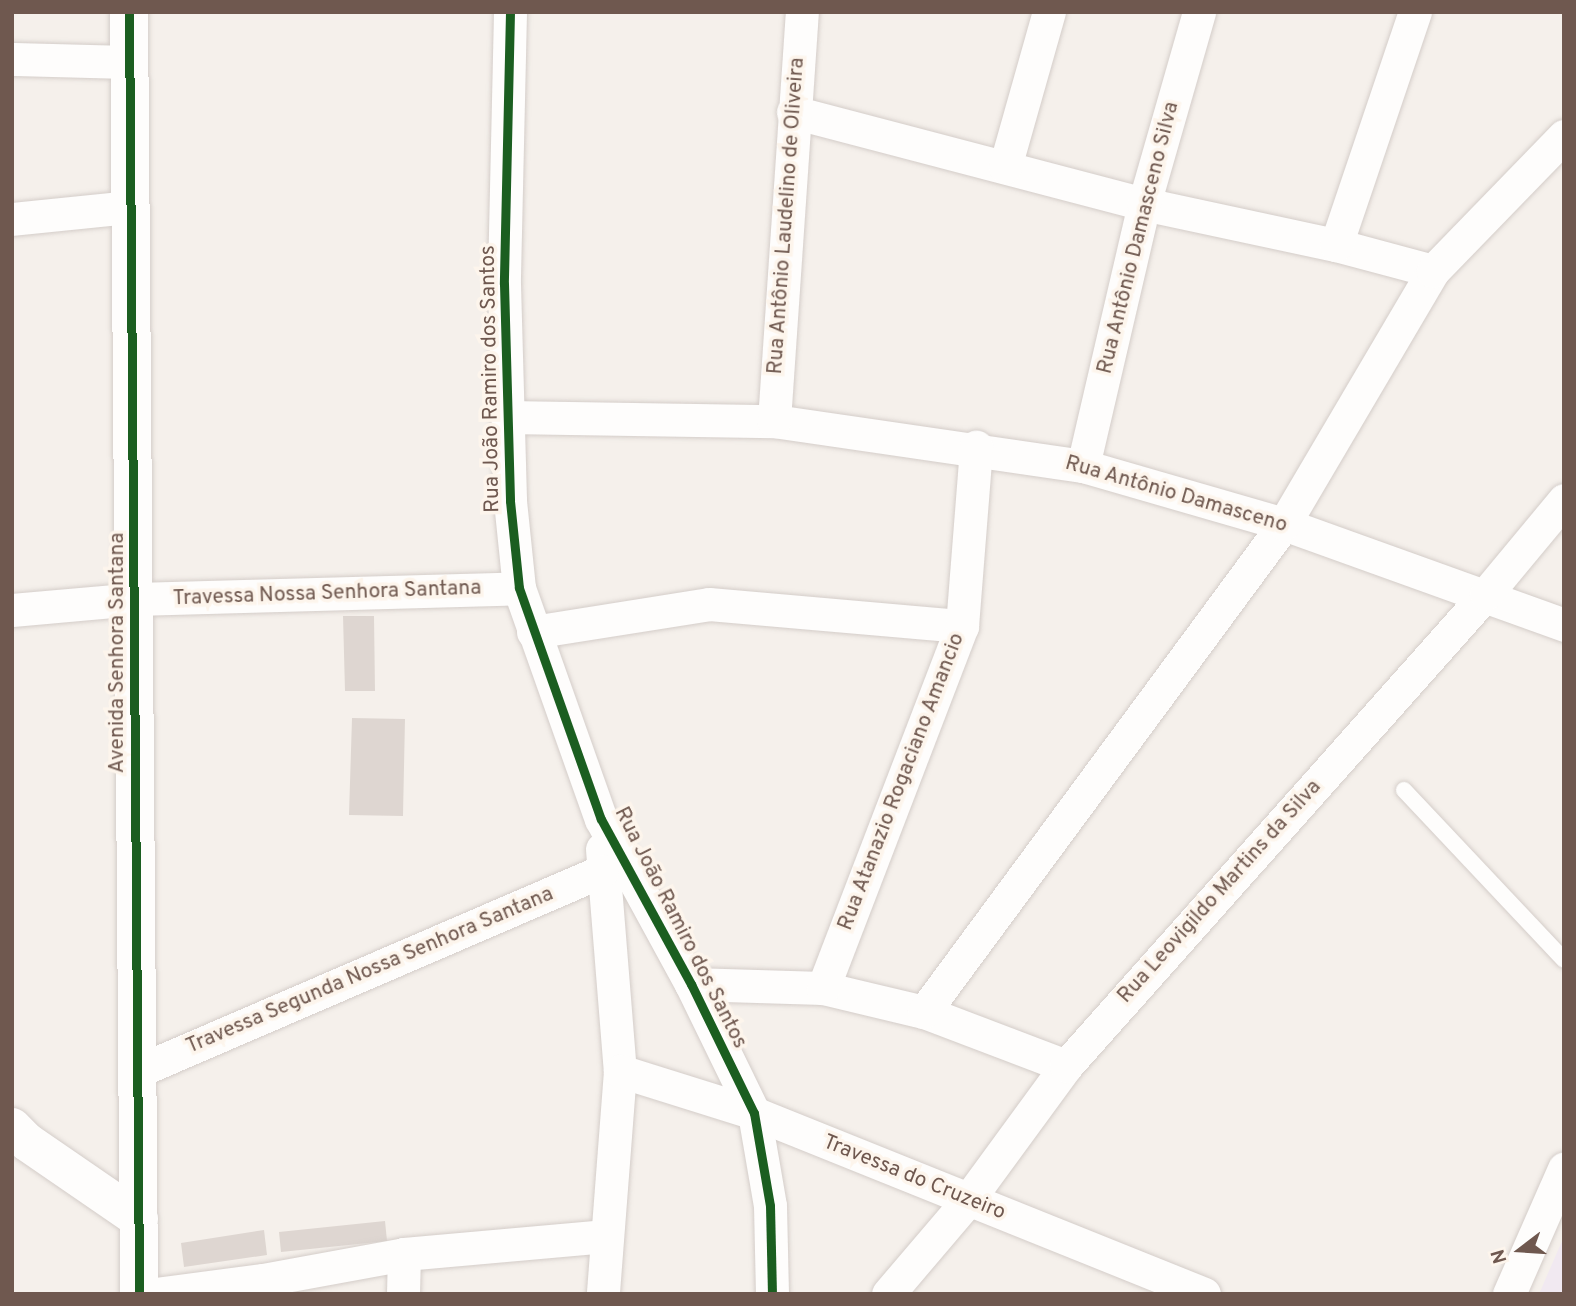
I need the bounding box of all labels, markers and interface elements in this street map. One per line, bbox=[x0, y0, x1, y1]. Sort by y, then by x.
street label: Rua Antônio Laudelino de Oliveira bbox=[763, 56, 811, 376]
street label: Rua Antônio Damasceno Silva bbox=[1093, 99, 1185, 377]
street label: Rua João Ramiro dos Santos bbox=[476, 245, 506, 513]
street label: Rua Antônio Damasceno bbox=[1062, 451, 1290, 539]
street label: Avenida Senhora Santana bbox=[105, 533, 131, 773]
street label: Travessa Nossa Senhora Santana bbox=[172, 576, 482, 612]
street label: Rua Atanazio Rogaciano Amancio bbox=[833, 629, 971, 935]
street label: Rua Leovigildo Martins da Silva bbox=[1113, 775, 1327, 1009]
street label: Rua João Ramiro dos Santos bbox=[608, 803, 752, 1053]
street label: Travessa Segunda Nossa Senhora Santana bbox=[183, 882, 557, 1060]
street label: Travessa do Cruzeiro bbox=[819, 1130, 1009, 1226]
north arrow bbox=[1485, 1215, 1555, 1285]
text: N bbox=[1486, 1246, 1513, 1266]

